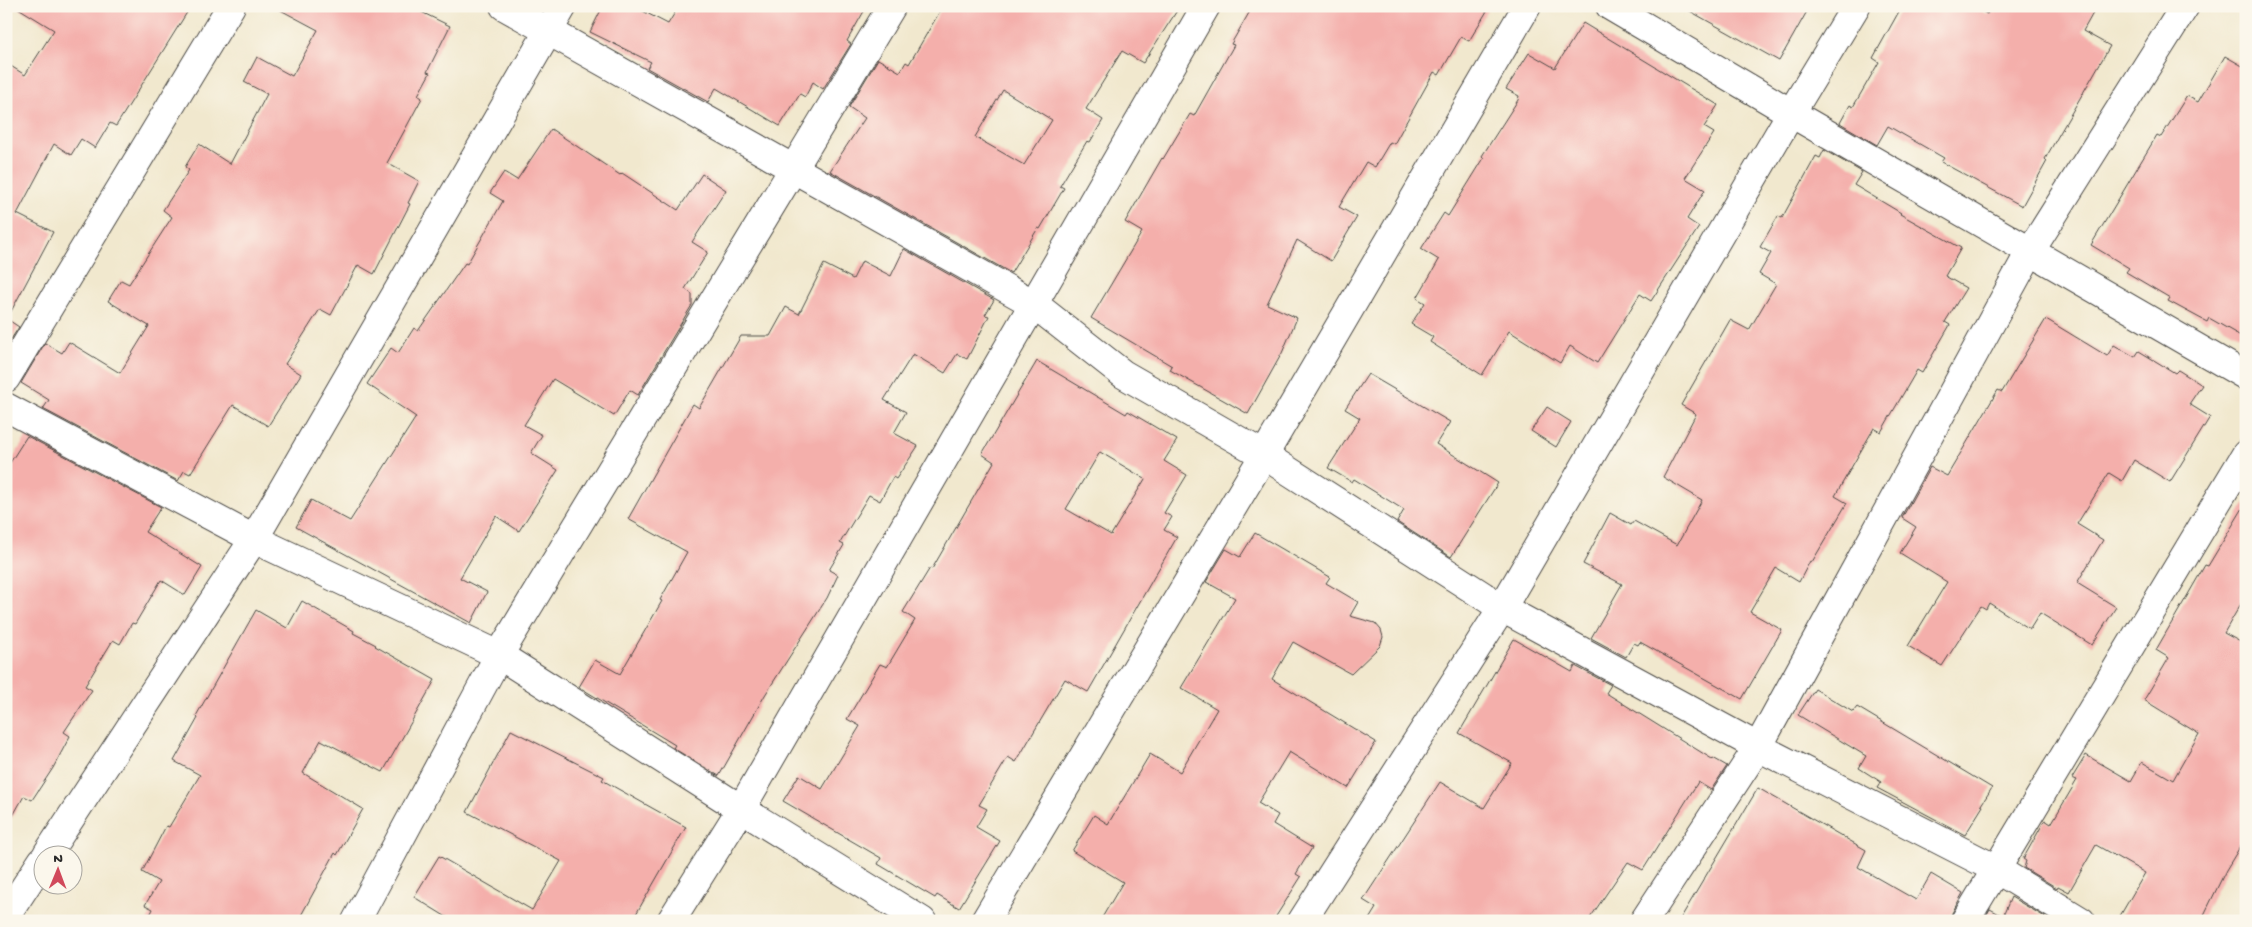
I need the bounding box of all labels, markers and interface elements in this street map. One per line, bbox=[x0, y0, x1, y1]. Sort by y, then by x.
north arrow bbox=[32, 844, 82, 894]
text: N bbox=[53, 851, 63, 868]

